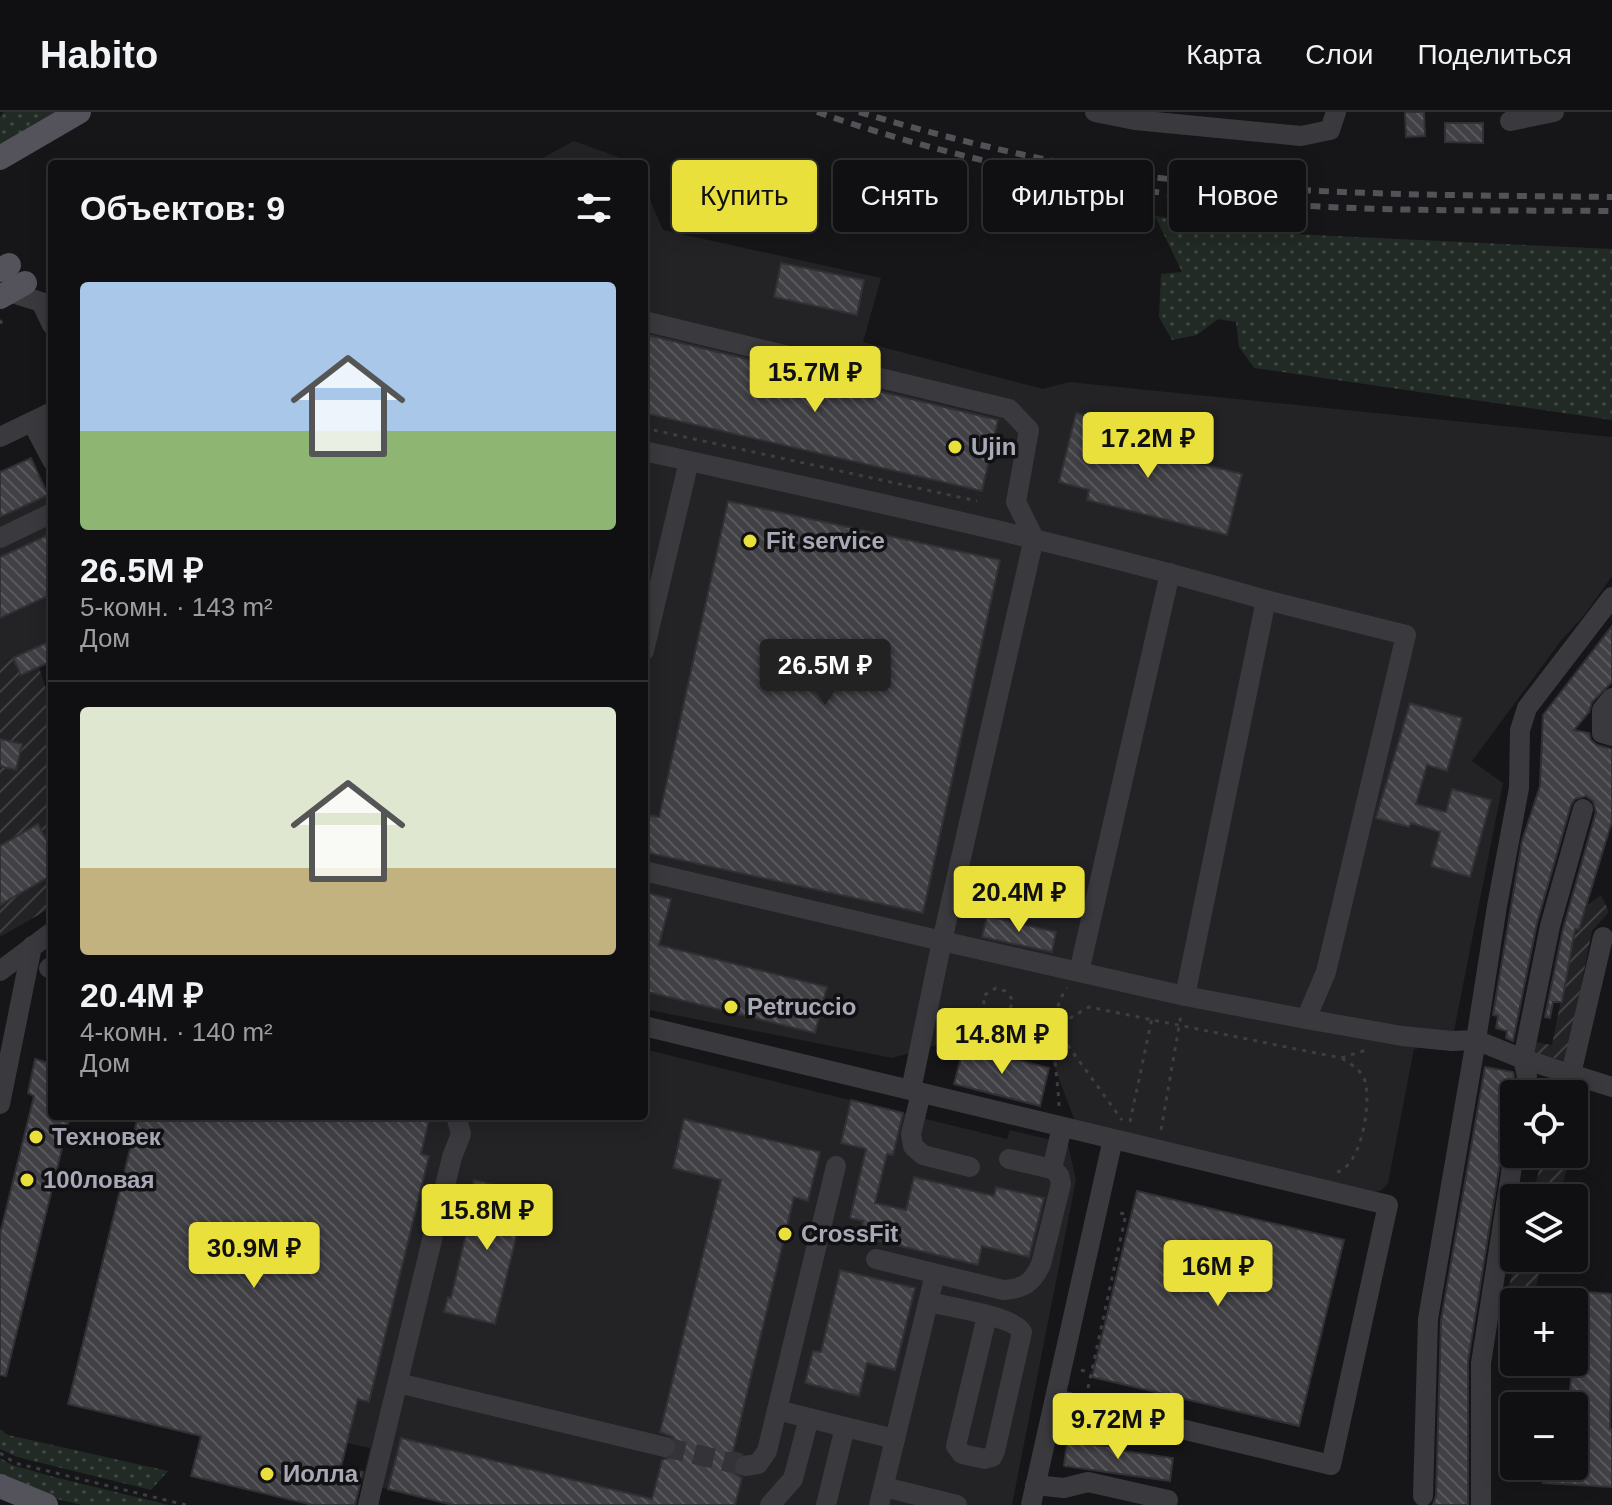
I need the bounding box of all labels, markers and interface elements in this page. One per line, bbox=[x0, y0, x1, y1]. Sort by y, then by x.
text: Habito bbox=[40, 34, 158, 76]
text: Карта bbox=[1186, 39, 1261, 70]
text: Слои bbox=[1305, 39, 1373, 70]
text: Поделиться bbox=[1417, 39, 1572, 70]
chip: Купить bbox=[672, 160, 817, 232]
chip: Снять bbox=[833, 160, 967, 232]
chip: Фильтры bbox=[983, 160, 1153, 232]
chip: Новое bbox=[1169, 160, 1306, 232]
icon: filters bbox=[572, 186, 616, 230]
text: Объектов: 9 bbox=[80, 189, 285, 227]
icon: home bbox=[276, 334, 420, 478]
pin: 15.7M ₽ bbox=[741, 346, 889, 414]
text: 15.7M ₽ bbox=[768, 357, 862, 387]
pin: 17.2M ₽ bbox=[1074, 412, 1222, 480]
text: 17.2M ₽ bbox=[1101, 423, 1195, 453]
place label: Ujin bbox=[971, 433, 1016, 460]
marker: Ujin bbox=[946, 438, 964, 456]
place label: Fit service bbox=[766, 527, 885, 554]
marker: Fit service bbox=[741, 532, 759, 550]
text: 26.5M ₽ bbox=[80, 551, 204, 589]
text: 5-комн. · 143 m² bbox=[80, 592, 273, 622]
text: Дом bbox=[80, 623, 130, 653]
pin: 26.5M ₽ bbox=[751, 639, 899, 707]
text: 26.5M ₽ bbox=[778, 650, 872, 680]
icon: home bbox=[276, 759, 420, 903]
pin: 20.4M ₽ bbox=[945, 866, 1093, 934]
text: 20.4M ₽ bbox=[972, 877, 1066, 907]
text: 20.4M ₽ bbox=[80, 976, 204, 1014]
place label: Petruccio bbox=[747, 993, 856, 1020]
marker: Petruccio bbox=[722, 998, 740, 1016]
pin: 14.8M ₽ bbox=[928, 1008, 1076, 1076]
text: 4-комн. · 140 m² bbox=[80, 1017, 273, 1047]
text: 14.8M ₽ bbox=[955, 1019, 1049, 1049]
text: Дом bbox=[80, 1048, 130, 1078]
map controls bbox=[1500, 1080, 1588, 1480]
button: locate bbox=[1500, 1080, 1588, 1168]
place label: Техновек bbox=[52, 1123, 162, 1150]
marker: Техновек bbox=[27, 1128, 45, 1146]
place label: 100ловая bbox=[43, 1166, 154, 1193]
marker: 100ловая bbox=[18, 1171, 36, 1189]
pin: 15.8M ₽ bbox=[413, 1184, 561, 1252]
button: layers bbox=[1500, 1184, 1588, 1272]
text: 15.8M ₽ bbox=[440, 1195, 534, 1225]
place label: CrossFit bbox=[801, 1220, 898, 1247]
pin: 30.9M ₽ bbox=[180, 1222, 328, 1290]
marker: CrossFit bbox=[776, 1225, 794, 1243]
text: 30.9M ₽ bbox=[207, 1233, 301, 1263]
pin: 16M ₽ bbox=[1162, 1240, 1274, 1308]
text: 16M ₽ bbox=[1182, 1251, 1254, 1281]
button: + bbox=[1500, 1288, 1588, 1376]
button: − bbox=[1500, 1392, 1588, 1480]
pin: 9.72M ₽ bbox=[1044, 1393, 1192, 1461]
text: 9.72M ₽ bbox=[1071, 1404, 1165, 1434]
place label: Иолла bbox=[283, 1460, 359, 1487]
marker: Иолла bbox=[258, 1465, 276, 1483]

